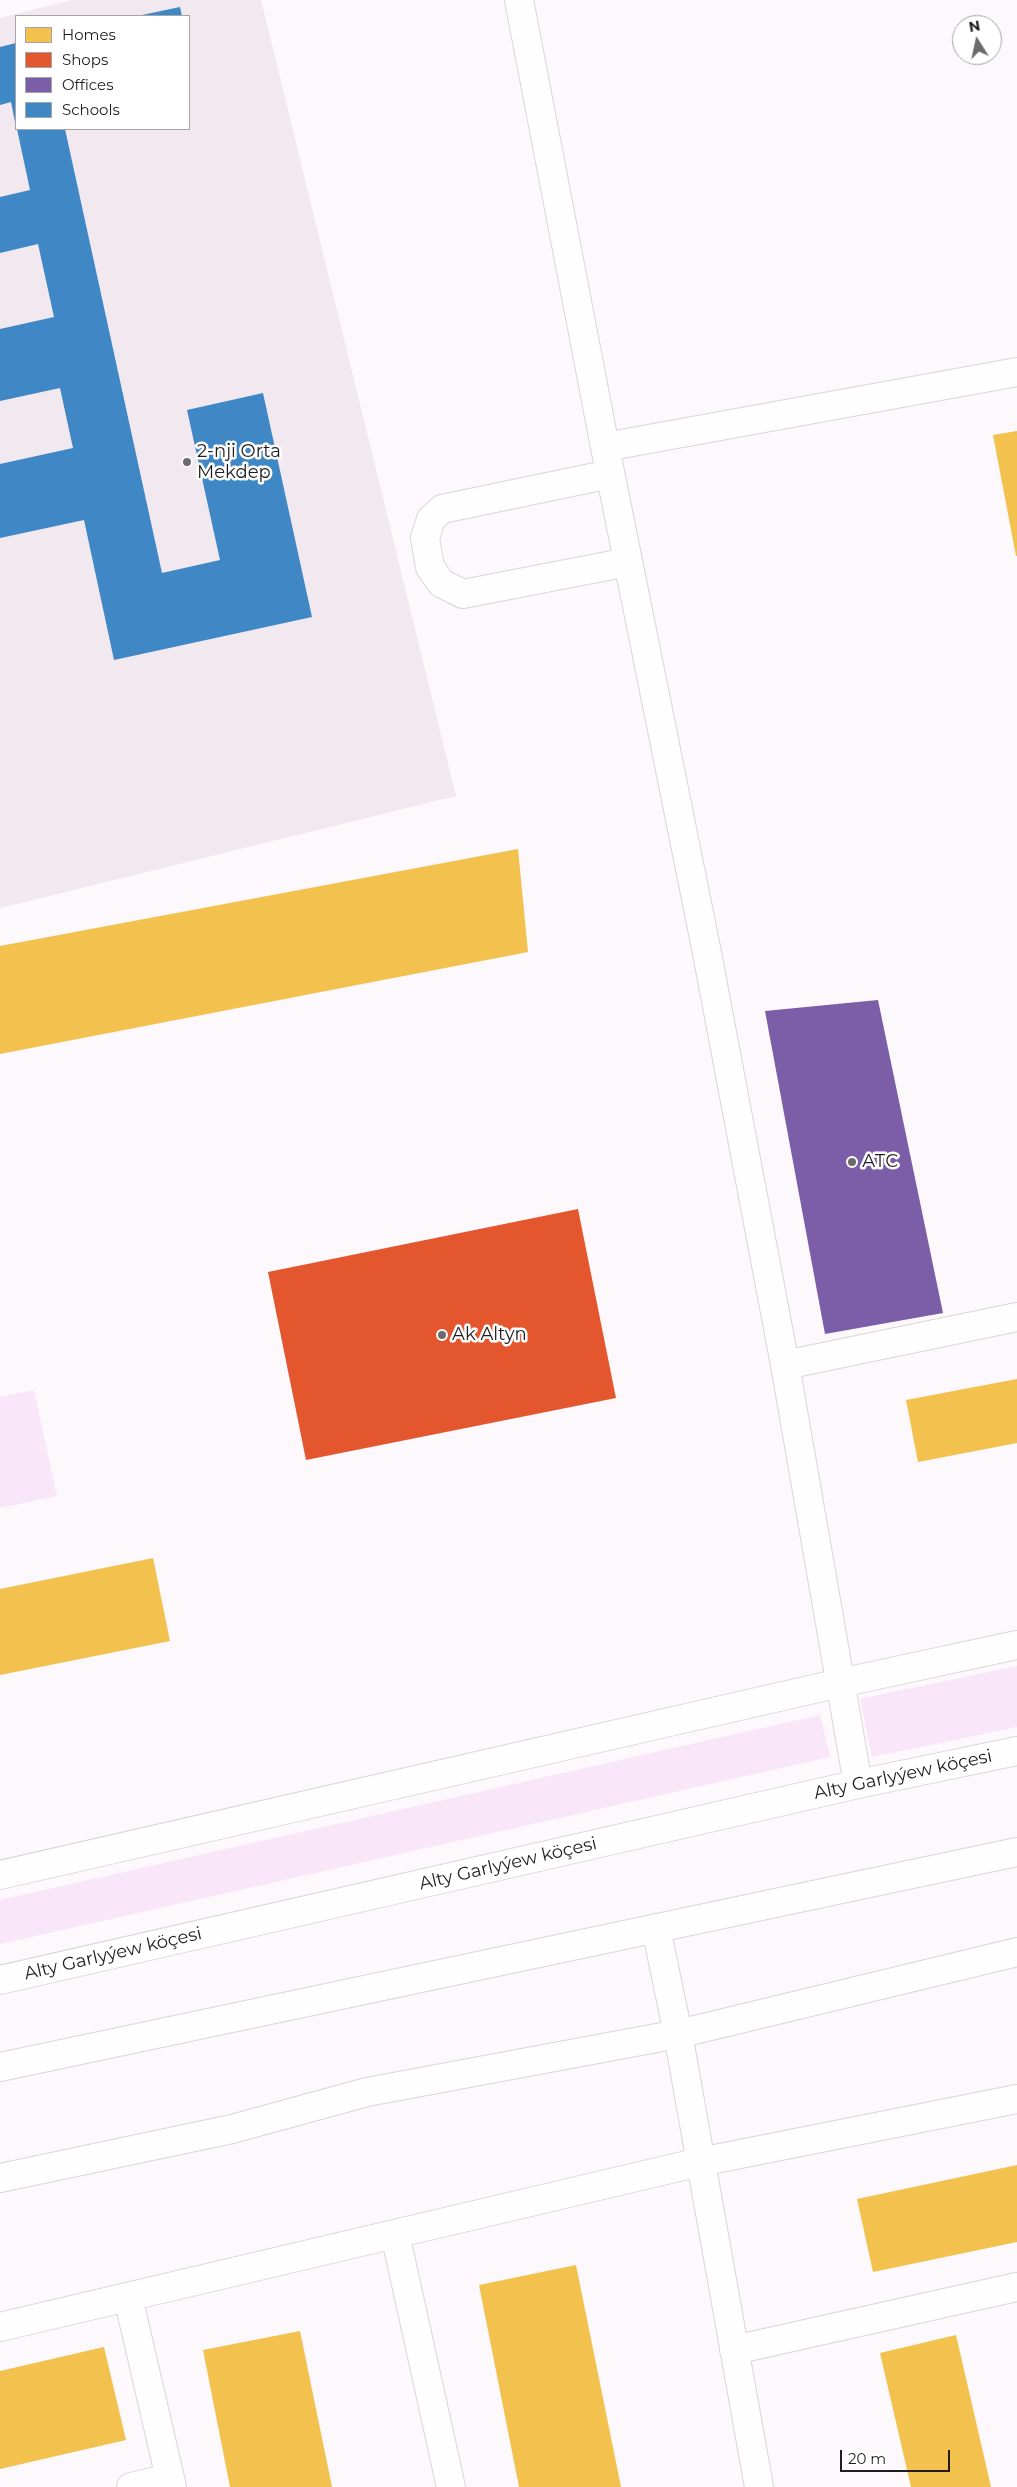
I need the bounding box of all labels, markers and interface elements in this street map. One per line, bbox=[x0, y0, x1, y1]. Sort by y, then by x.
legend bbox=[15, 15, 190, 130]
north arrow bbox=[952, 15, 1002, 65]
text: N bbox=[967, 16, 982, 36]
text: Homes bbox=[62, 25, 116, 44]
text: Shops bbox=[62, 50, 108, 69]
text: Offices bbox=[62, 75, 114, 94]
text: Schools bbox=[62, 100, 120, 119]
place label: 2-nji Orta Mekdep bbox=[197, 441, 281, 484]
marker: 2-nji Orta Mekdep bbox=[181, 456, 193, 468]
place label: АТС bbox=[862, 1151, 898, 1173]
marker: АТС bbox=[846, 1156, 858, 1168]
place label: Ak Altyn bbox=[452, 1324, 527, 1346]
marker: Ak Altyn bbox=[436, 1329, 448, 1341]
street label: Alty Garlyýew köçesi bbox=[812, 1746, 994, 1804]
street label: Alty Garlyýew köçesi bbox=[417, 1833, 599, 1895]
street label: Alty Garlyýew köçesi bbox=[22, 1923, 204, 1985]
scale bar bbox=[842, 2440, 952, 2472]
text: 20 m bbox=[848, 2449, 886, 2468]

